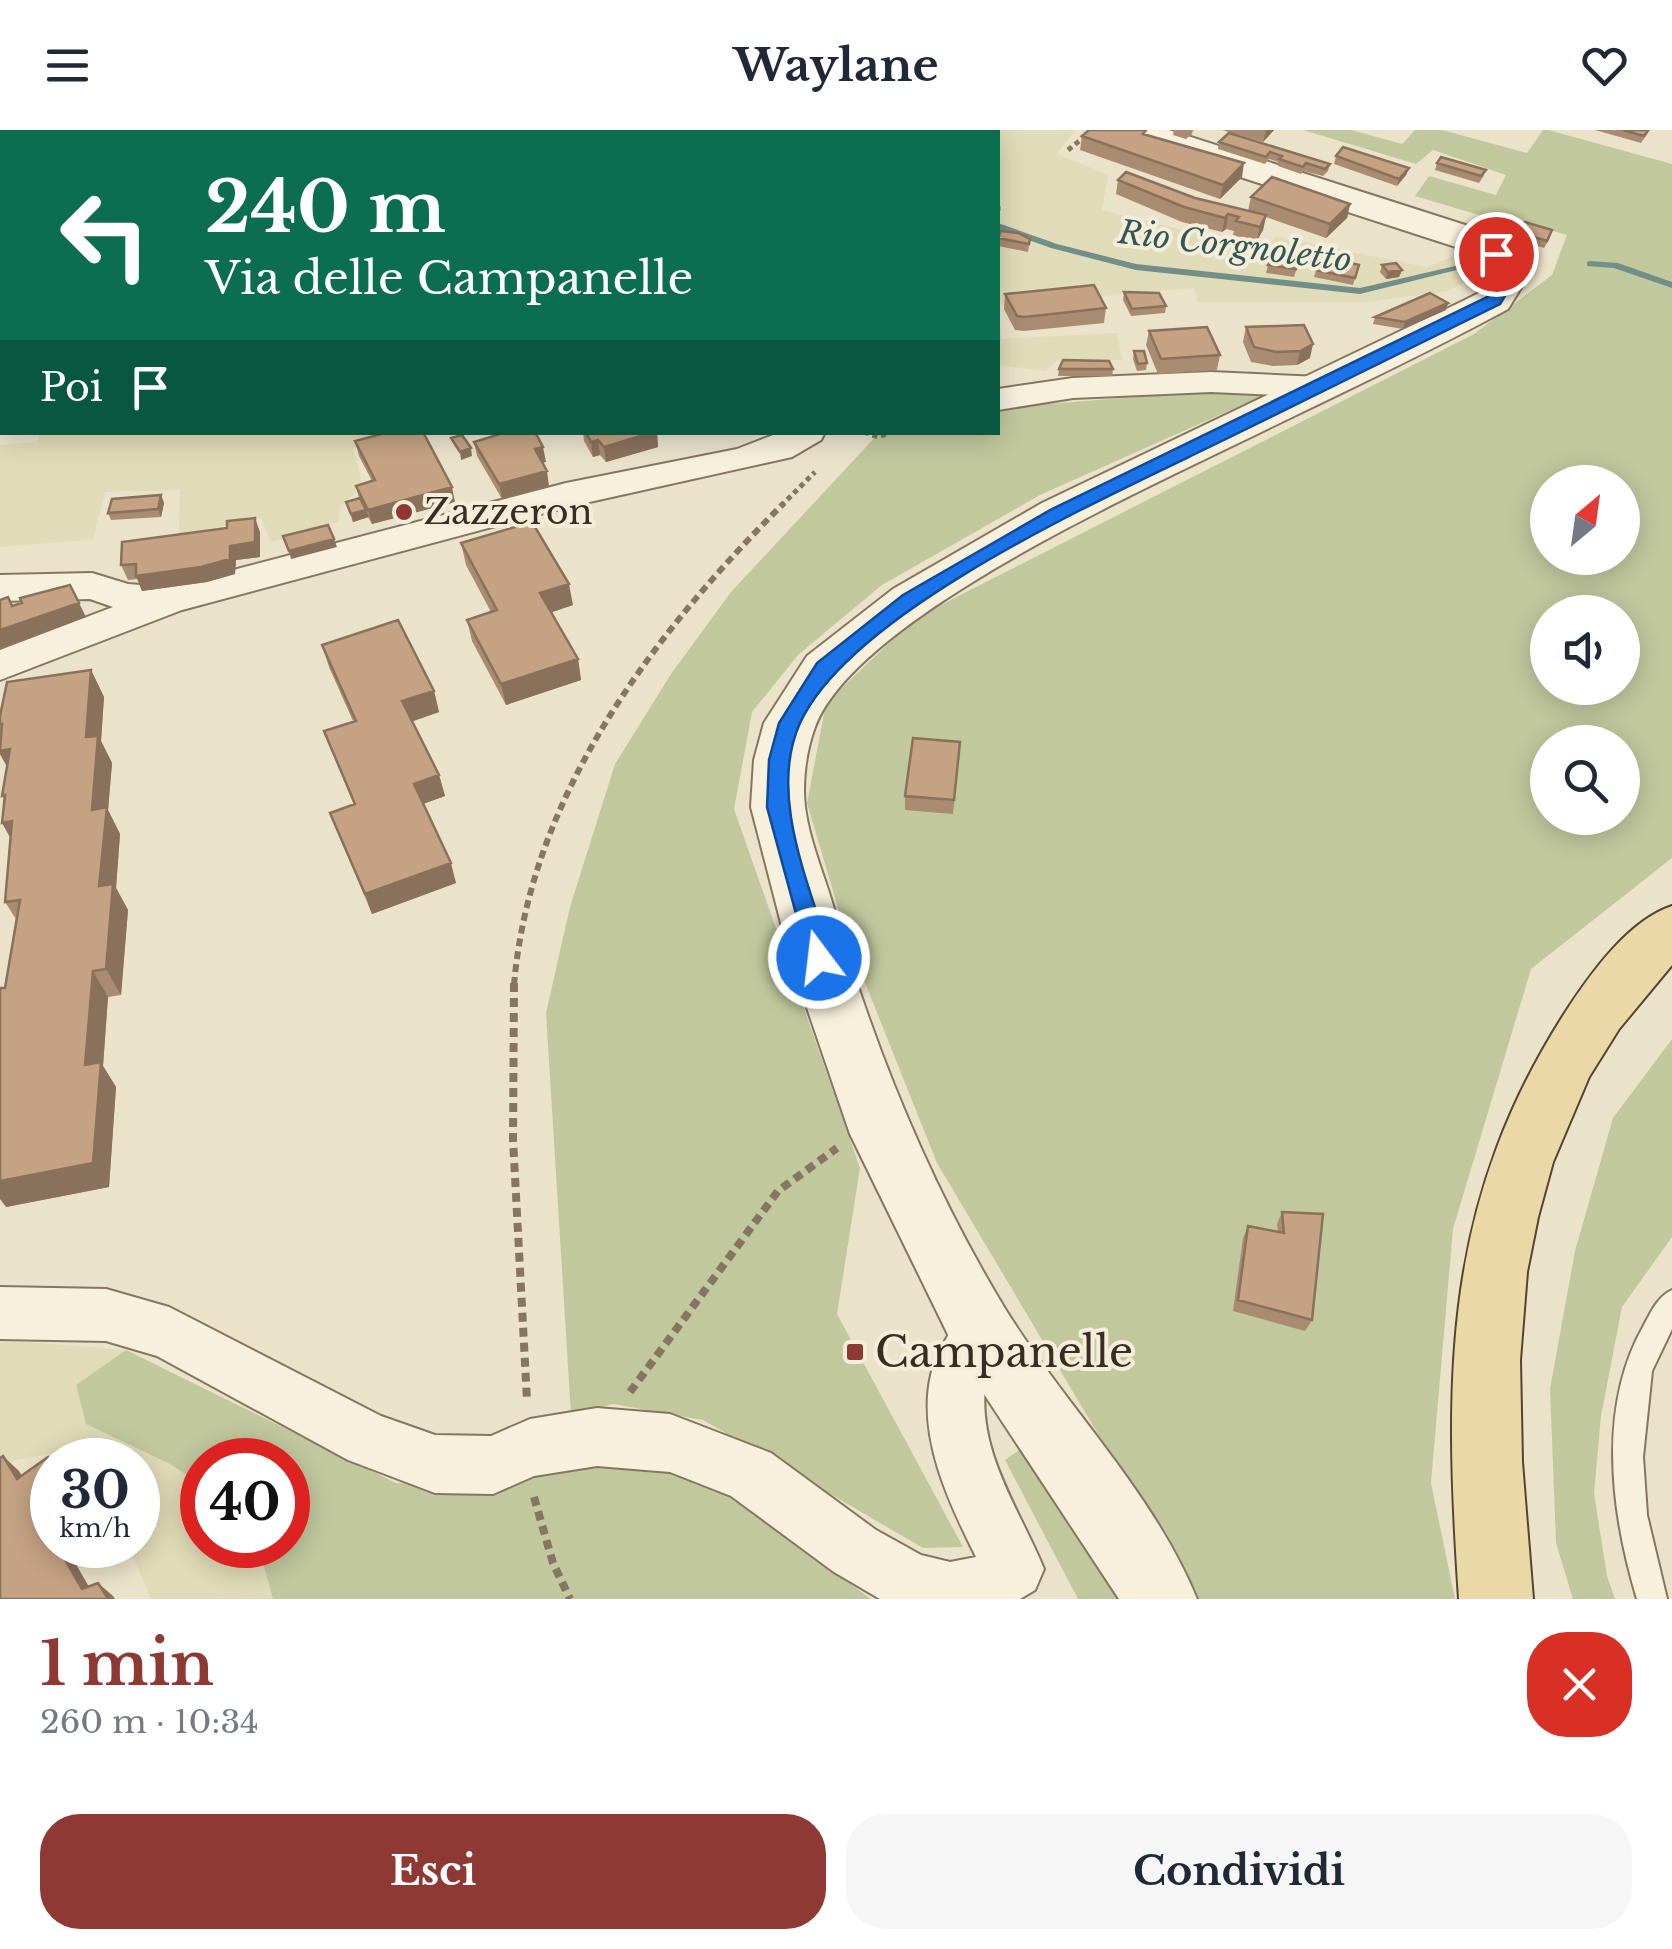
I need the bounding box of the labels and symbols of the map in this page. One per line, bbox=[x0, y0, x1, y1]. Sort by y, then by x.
water label: Rio Corgnoletto bbox=[1115, 212, 1354, 280]
pin bbox=[1454, 212, 1539, 297]
north arrow bbox=[1530, 465, 1640, 575]
place label: Zazzeron bbox=[424, 490, 593, 533]
marker: Zazzeron bbox=[393, 501, 415, 523]
position arrow bbox=[767, 906, 871, 1010]
place label: Campanelle bbox=[875, 1326, 1133, 1378]
marker: Campanelle bbox=[844, 1341, 866, 1363]
speed limit sign: 40 bbox=[180, 1438, 310, 1568]

